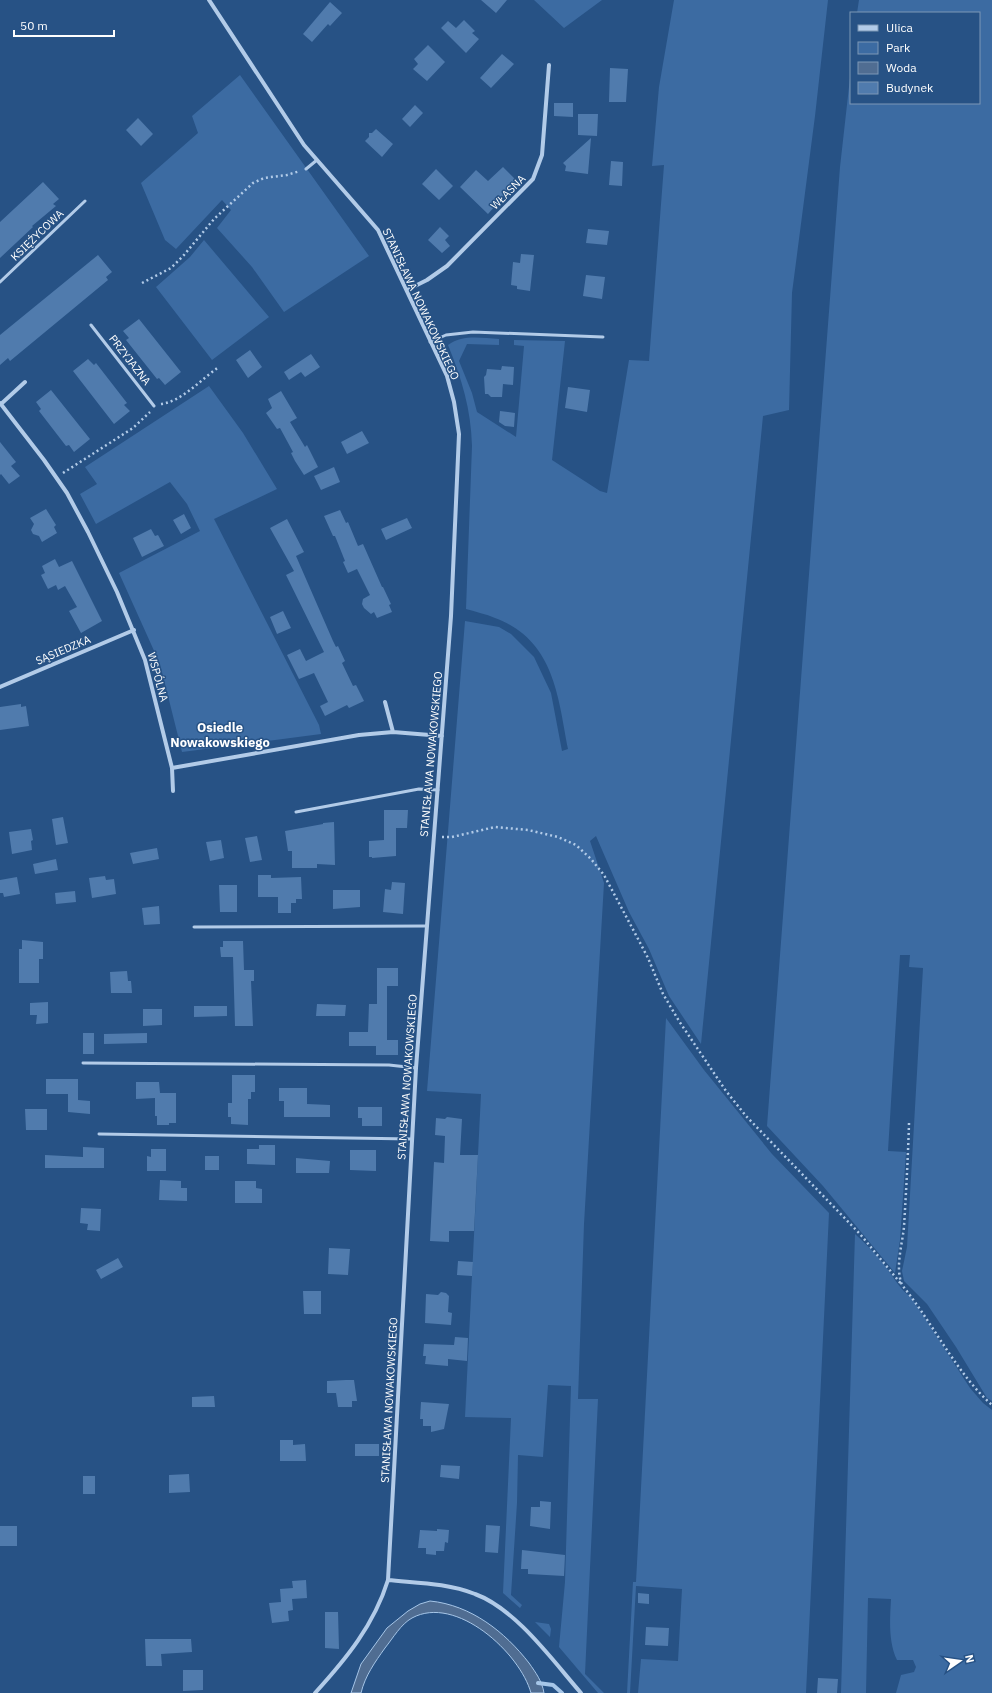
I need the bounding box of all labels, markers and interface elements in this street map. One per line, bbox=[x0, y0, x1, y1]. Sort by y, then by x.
scale bar bbox=[14, 12, 114, 38]
legend bbox=[850, 12, 980, 104]
text: 50 m bbox=[20, 18, 48, 33]
text: Ulica bbox=[886, 20, 913, 35]
text: Park bbox=[886, 40, 911, 55]
text: Woda bbox=[886, 60, 917, 75]
text: Budynek bbox=[886, 80, 934, 95]
street label: WŁASNA bbox=[488, 172, 528, 212]
street label: KSIĘŻYCOWA bbox=[8, 206, 66, 264]
street label: STANISŁAWA NOWAKOWSKIEGO bbox=[380, 226, 462, 382]
street label: PRZYJAZNA bbox=[106, 332, 154, 388]
street label: SĄSIEDZKA bbox=[33, 632, 93, 668]
street label: WSPÓLNA bbox=[145, 651, 171, 703]
street label: STANISŁAWA NOWAKOWSKIEGO bbox=[417, 671, 445, 837]
district label: Osiedle Nowakowskiego bbox=[170, 719, 270, 751]
street label: STANISŁAWA NOWAKOWSKIEGO bbox=[394, 994, 420, 1160]
street label: STANISŁAWA NOWAKOWSKIEGO bbox=[378, 1317, 400, 1483]
north arrow bbox=[940, 1641, 980, 1681]
text: N bbox=[962, 1653, 977, 1664]

